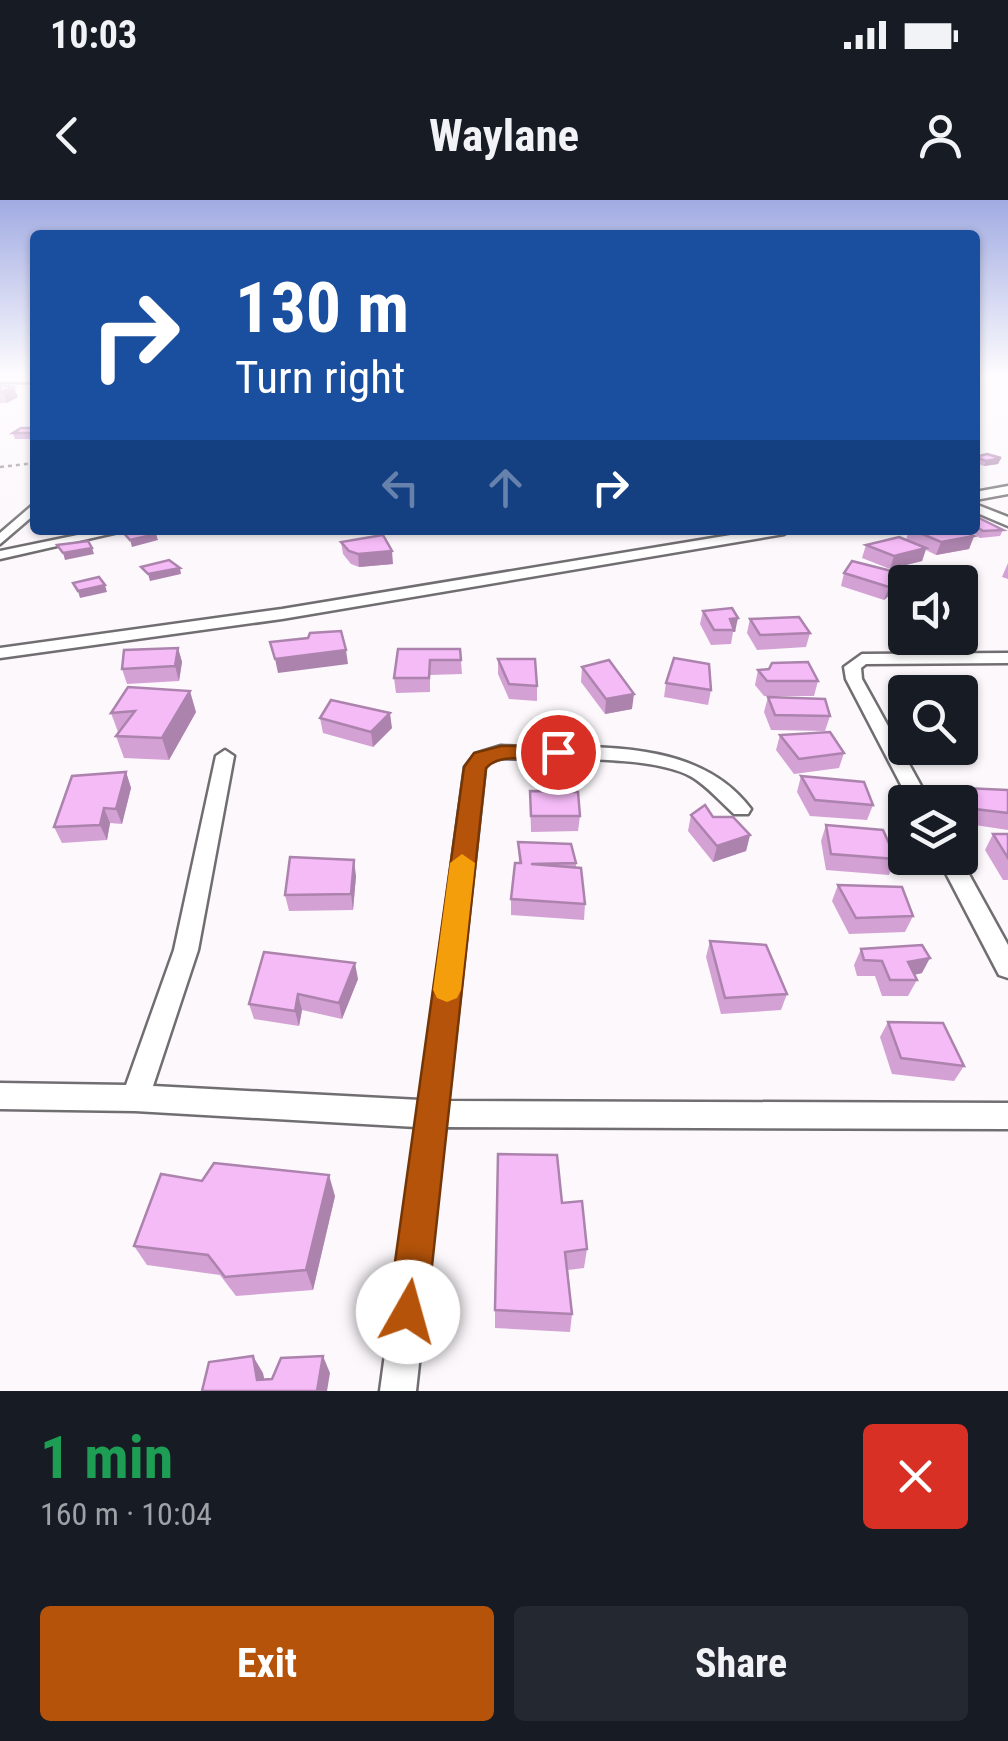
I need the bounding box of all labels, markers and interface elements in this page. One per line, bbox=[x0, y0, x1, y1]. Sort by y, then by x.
text: 10:03 bbox=[50, 13, 137, 57]
icon: back bbox=[40, 108, 95, 163]
icon: person bbox=[913, 108, 968, 163]
text: Waylane bbox=[429, 109, 579, 162]
text: 130 m bbox=[235, 267, 409, 349]
icon: right bbox=[70, 270, 200, 400]
text: Turn right bbox=[235, 351, 405, 404]
icon: left bbox=[373, 460, 428, 515]
icon: ahead bbox=[478, 460, 533, 515]
icon: right bbox=[583, 460, 638, 515]
map controls bbox=[888, 565, 978, 875]
button: sound bbox=[888, 565, 978, 655]
button: search bbox=[888, 675, 978, 765]
pin bbox=[516, 710, 601, 795]
icon: arrive bbox=[531, 725, 586, 780]
button: layers bbox=[888, 785, 978, 875]
position arrow bbox=[356, 1260, 460, 1364]
text: 1 min bbox=[40, 1422, 173, 1493]
button: close bbox=[863, 1424, 968, 1529]
text: 160 m · 10:04 bbox=[40, 1495, 212, 1533]
button: Exit bbox=[40, 1606, 494, 1721]
button: Share bbox=[514, 1606, 968, 1721]

